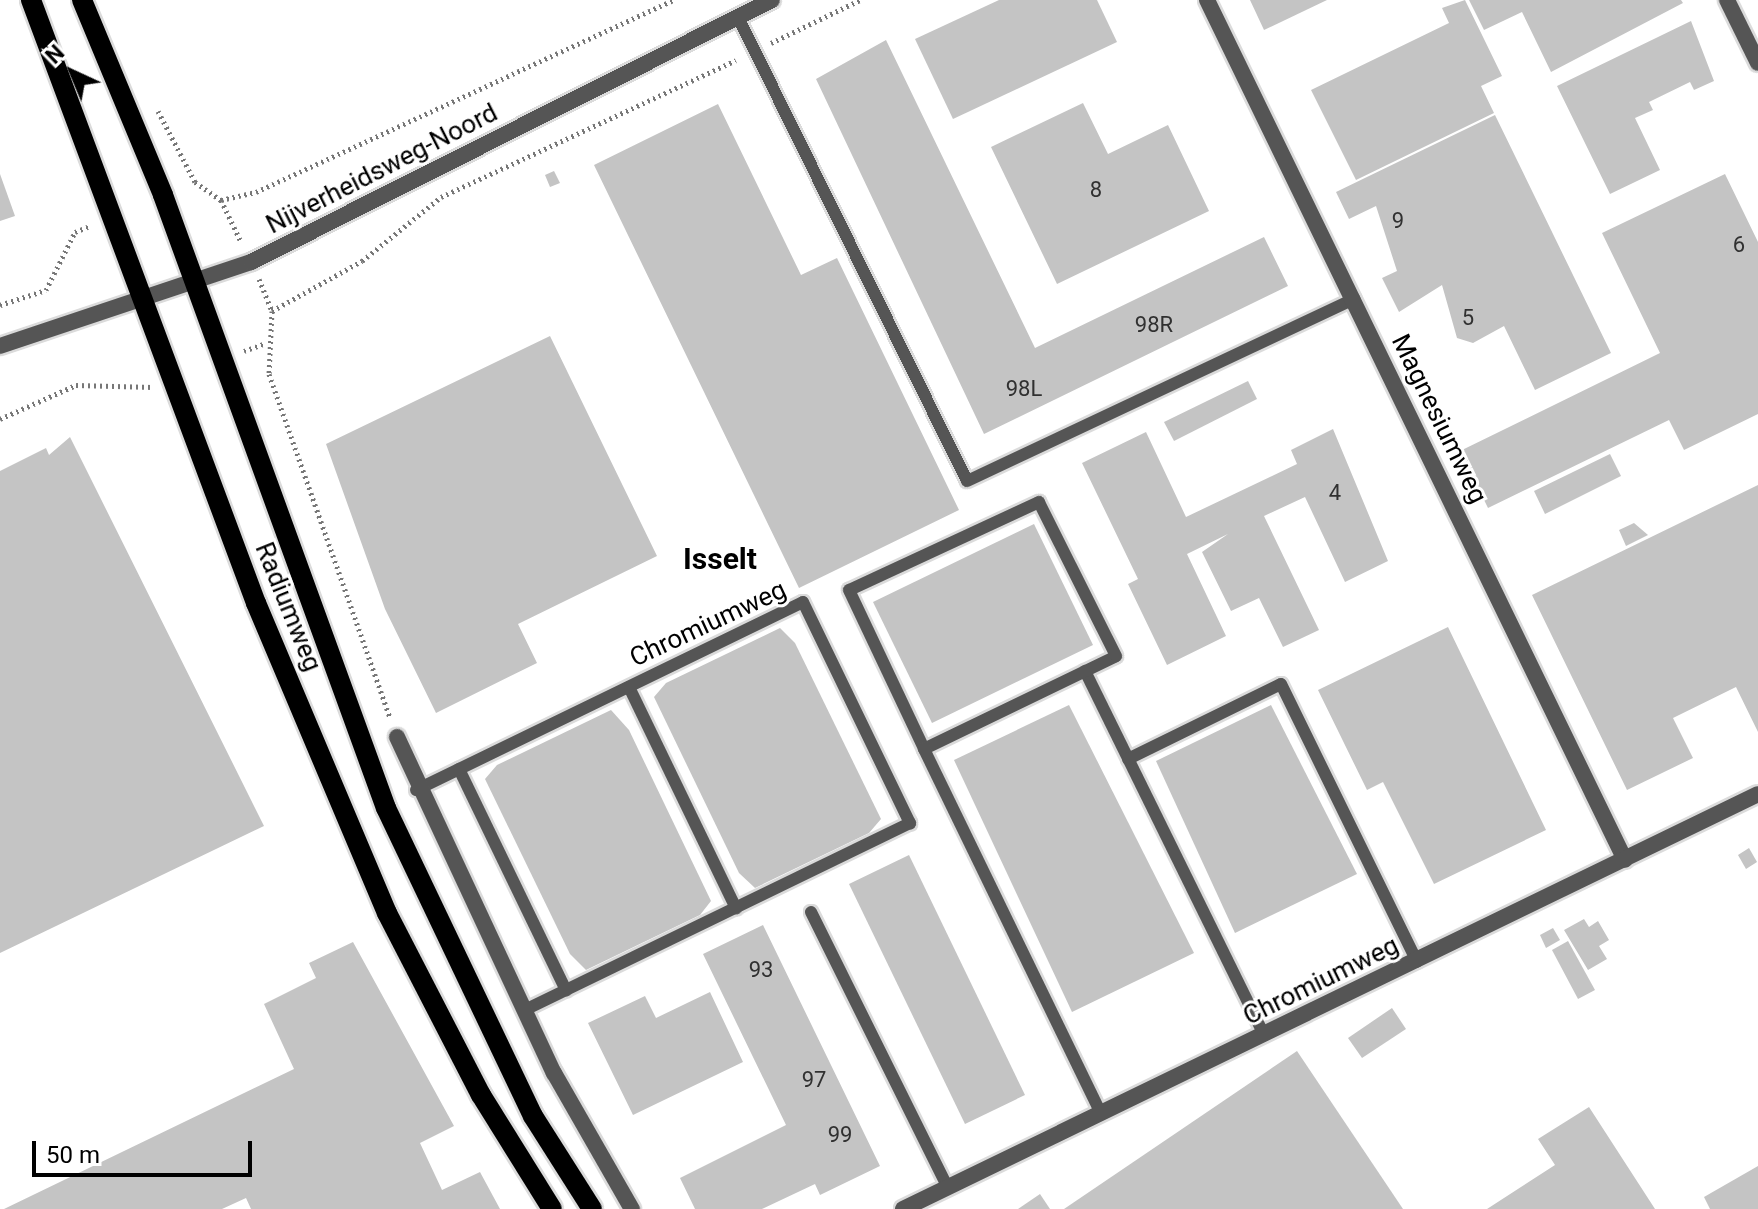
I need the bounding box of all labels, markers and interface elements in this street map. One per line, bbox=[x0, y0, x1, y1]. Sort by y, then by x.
north arrow bbox=[32, 32, 112, 112]
text: N bbox=[41, 40, 69, 69]
street label: Nijverheidsweg-Noord bbox=[261, 97, 503, 241]
house number: 8 bbox=[1090, 177, 1102, 203]
house number: 9 bbox=[1392, 208, 1404, 234]
house number: 6 bbox=[1733, 232, 1745, 258]
house number: 5 bbox=[1462, 305, 1474, 331]
house number: 98R bbox=[1135, 312, 1173, 338]
street label: Magnesiumweg bbox=[1385, 329, 1493, 509]
house number: 98L bbox=[1006, 376, 1042, 402]
house number: 4 bbox=[1329, 480, 1341, 506]
street label: Radiumweg bbox=[248, 538, 328, 676]
district label: Isselt bbox=[683, 541, 757, 577]
street label: Chromiumweg bbox=[625, 574, 791, 674]
street label: Chromiumweg bbox=[1238, 930, 1404, 1032]
house number: 93 bbox=[749, 957, 773, 983]
house number: 97 bbox=[802, 1067, 826, 1093]
house number: 99 bbox=[828, 1122, 852, 1148]
scale bar bbox=[36, 1125, 256, 1175]
text: 50 m bbox=[46, 1141, 100, 1169]

